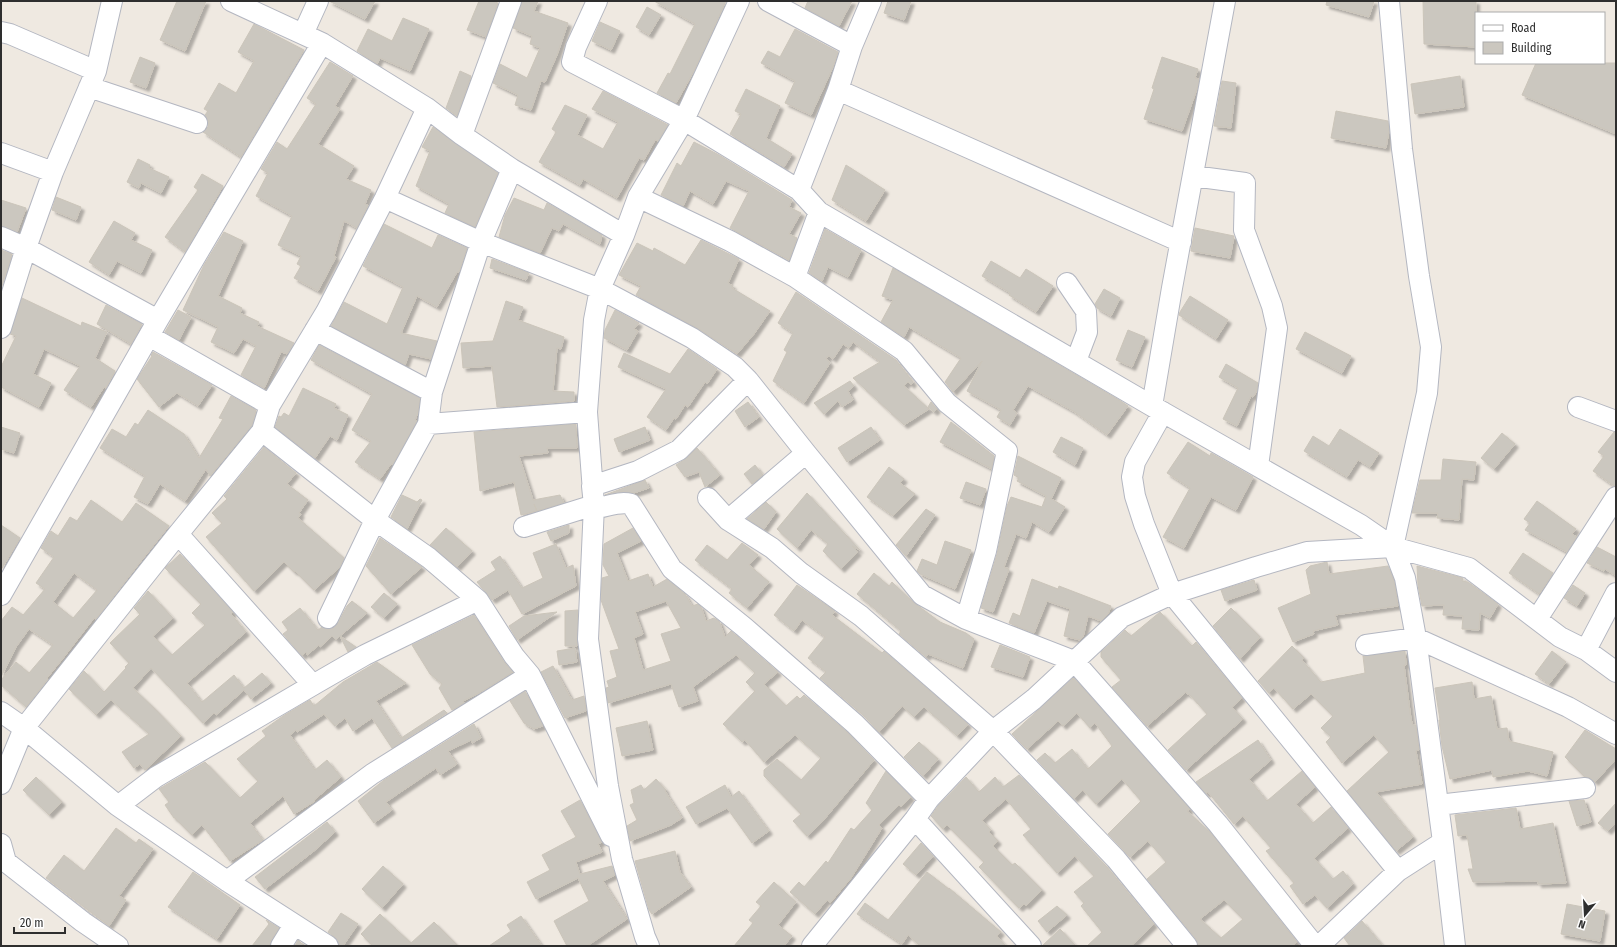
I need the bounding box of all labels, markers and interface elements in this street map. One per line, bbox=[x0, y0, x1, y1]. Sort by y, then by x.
legend bbox=[1475, 12, 1605, 64]
text: Road bbox=[1511, 21, 1536, 35]
text: Building bbox=[1511, 41, 1552, 55]
north arrow bbox=[1565, 895, 1605, 935]
scale bar bbox=[14, 909, 65, 935]
text: 20 m bbox=[20, 916, 44, 930]
text: N bbox=[1577, 917, 1587, 931]

